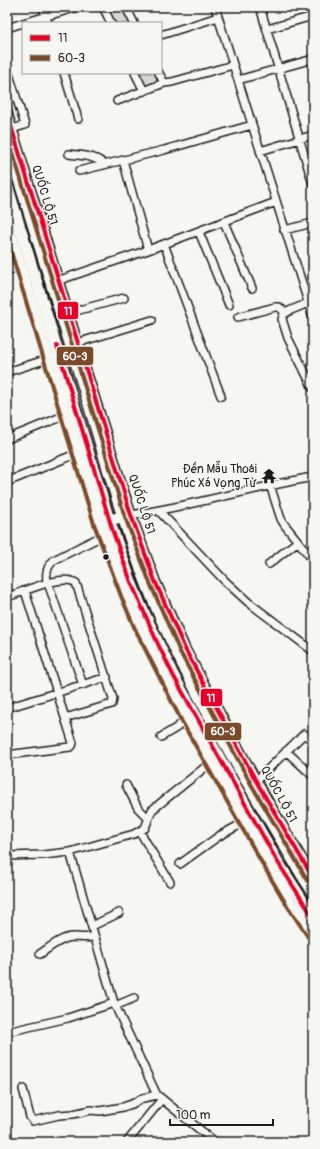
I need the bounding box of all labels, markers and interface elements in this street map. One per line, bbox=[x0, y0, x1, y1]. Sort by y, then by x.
legend bbox=[22, 22, 162, 74]
text: 11 bbox=[58, 31, 67, 46]
text: 60-3 bbox=[58, 51, 85, 66]
street label: QUỐC LỘ 51 bbox=[28, 162, 64, 227]
line badge: 11 bbox=[57, 301, 79, 320]
text: 11 bbox=[64, 305, 72, 318]
line badge: 60-3 bbox=[56, 346, 94, 366]
text: 60-3 bbox=[63, 350, 87, 363]
place label: Đền Mẫu Thoải Phúc Xá Vọng Từ bbox=[171, 460, 257, 491]
temple icon: Đền Mẫu Thoải Phúc Xá Vọng Từ bbox=[260, 467, 278, 485]
street label: QUỐC LỘ 51 bbox=[125, 471, 161, 536]
unlabelled marker bbox=[101, 552, 111, 562]
line badge: 11 bbox=[200, 688, 223, 707]
text: 11 bbox=[207, 692, 215, 705]
line badge: 60-3 bbox=[204, 722, 242, 741]
text: 60-3 bbox=[211, 725, 235, 738]
street label: QUỐC LỘ 51 bbox=[257, 762, 303, 825]
scale bar bbox=[170, 1101, 273, 1127]
text: 100 m bbox=[176, 1108, 211, 1123]

